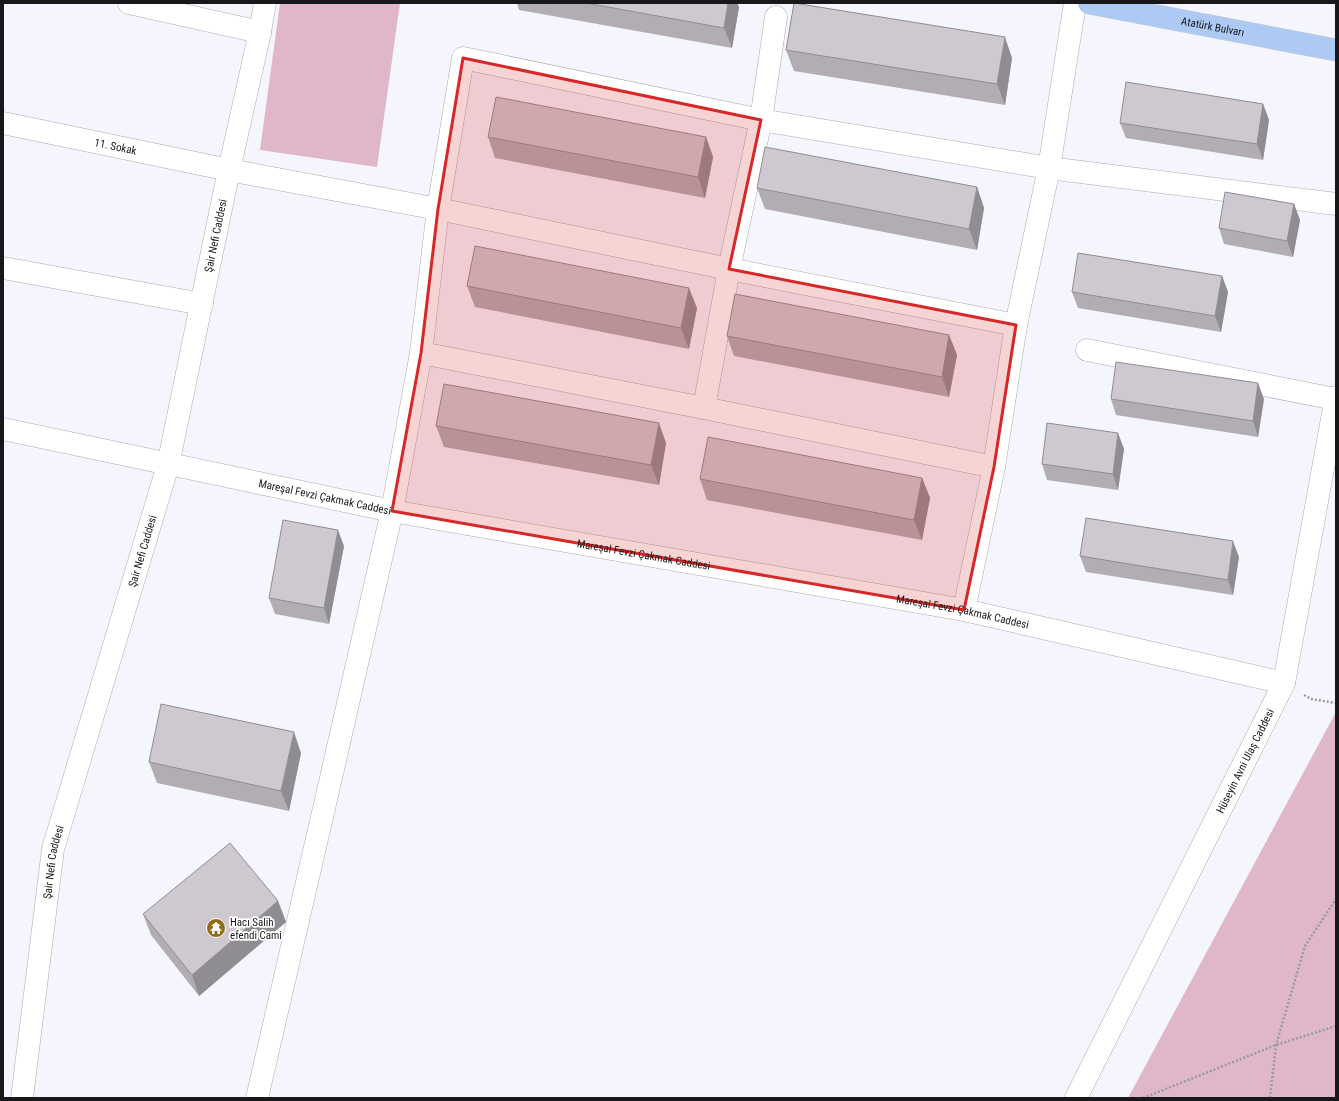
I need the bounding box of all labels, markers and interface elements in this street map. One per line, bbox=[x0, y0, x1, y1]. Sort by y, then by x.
street label: Atatürk Bulvarı bbox=[1180, 14, 1245, 39]
street label: 11. Sokak bbox=[93, 136, 138, 157]
street label: Şair Nefi Caddesi bbox=[202, 198, 229, 273]
street label: Mareşal Fevzi Çakmak Caddesi bbox=[258, 477, 392, 517]
street label: Şair Nefi Caddesi bbox=[125, 513, 159, 589]
street label: Mareşal Fevzi Çakmak Caddesi bbox=[576, 537, 711, 572]
street label: Mareşal Fevzi Çakmak Caddesi bbox=[895, 592, 1030, 631]
street label: Hüseyin Avni Ulaş Caddesi bbox=[1213, 707, 1277, 815]
street label: Şair Nefi Caddesi bbox=[40, 824, 66, 900]
place label: Hacı Salih efendi Cami bbox=[230, 916, 282, 942]
temple icon: Hacı Salih efendi Cami bbox=[205, 917, 227, 939]

